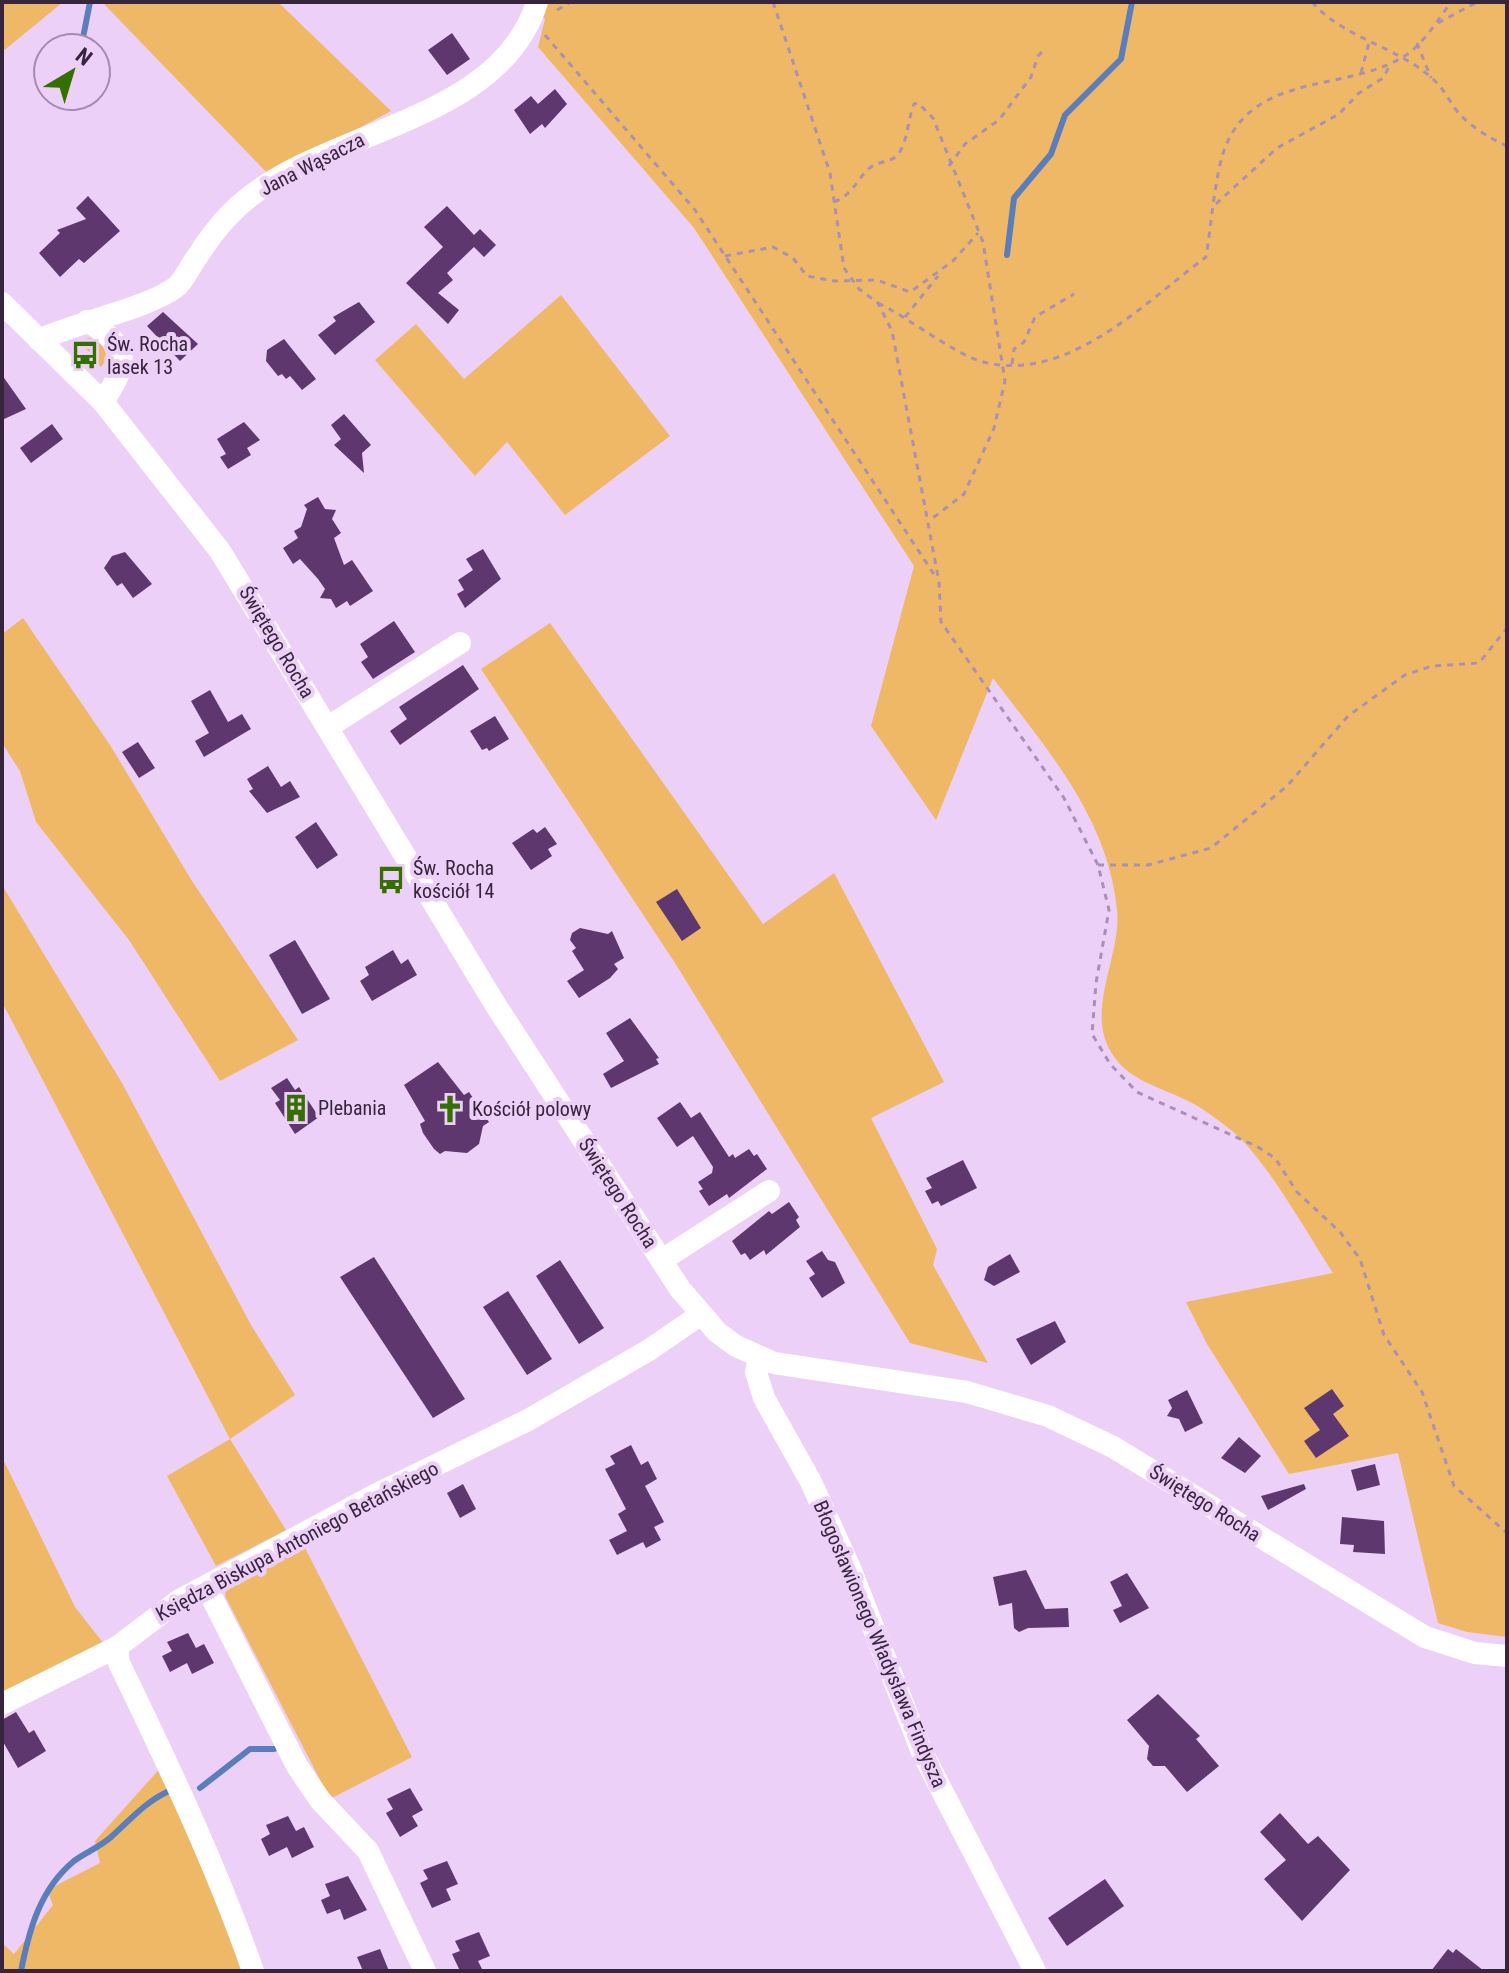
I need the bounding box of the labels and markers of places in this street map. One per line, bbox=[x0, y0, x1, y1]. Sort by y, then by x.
place label: Św. Rocha lasek 13 bbox=[107, 332, 188, 379]
bus stop icon: Św. Rocha lasek 13 bbox=[70, 340, 100, 370]
place label: Św. Rocha kościół 14 bbox=[413, 856, 495, 903]
bus stop icon: Św. Rocha kościół 14 bbox=[376, 865, 406, 895]
building icon: Plebania bbox=[281, 1093, 311, 1123]
church icon: Kościół polowy bbox=[435, 1094, 465, 1124]
place label: Plebania bbox=[318, 1096, 386, 1120]
place label: Kościół polowy bbox=[472, 1097, 591, 1121]

